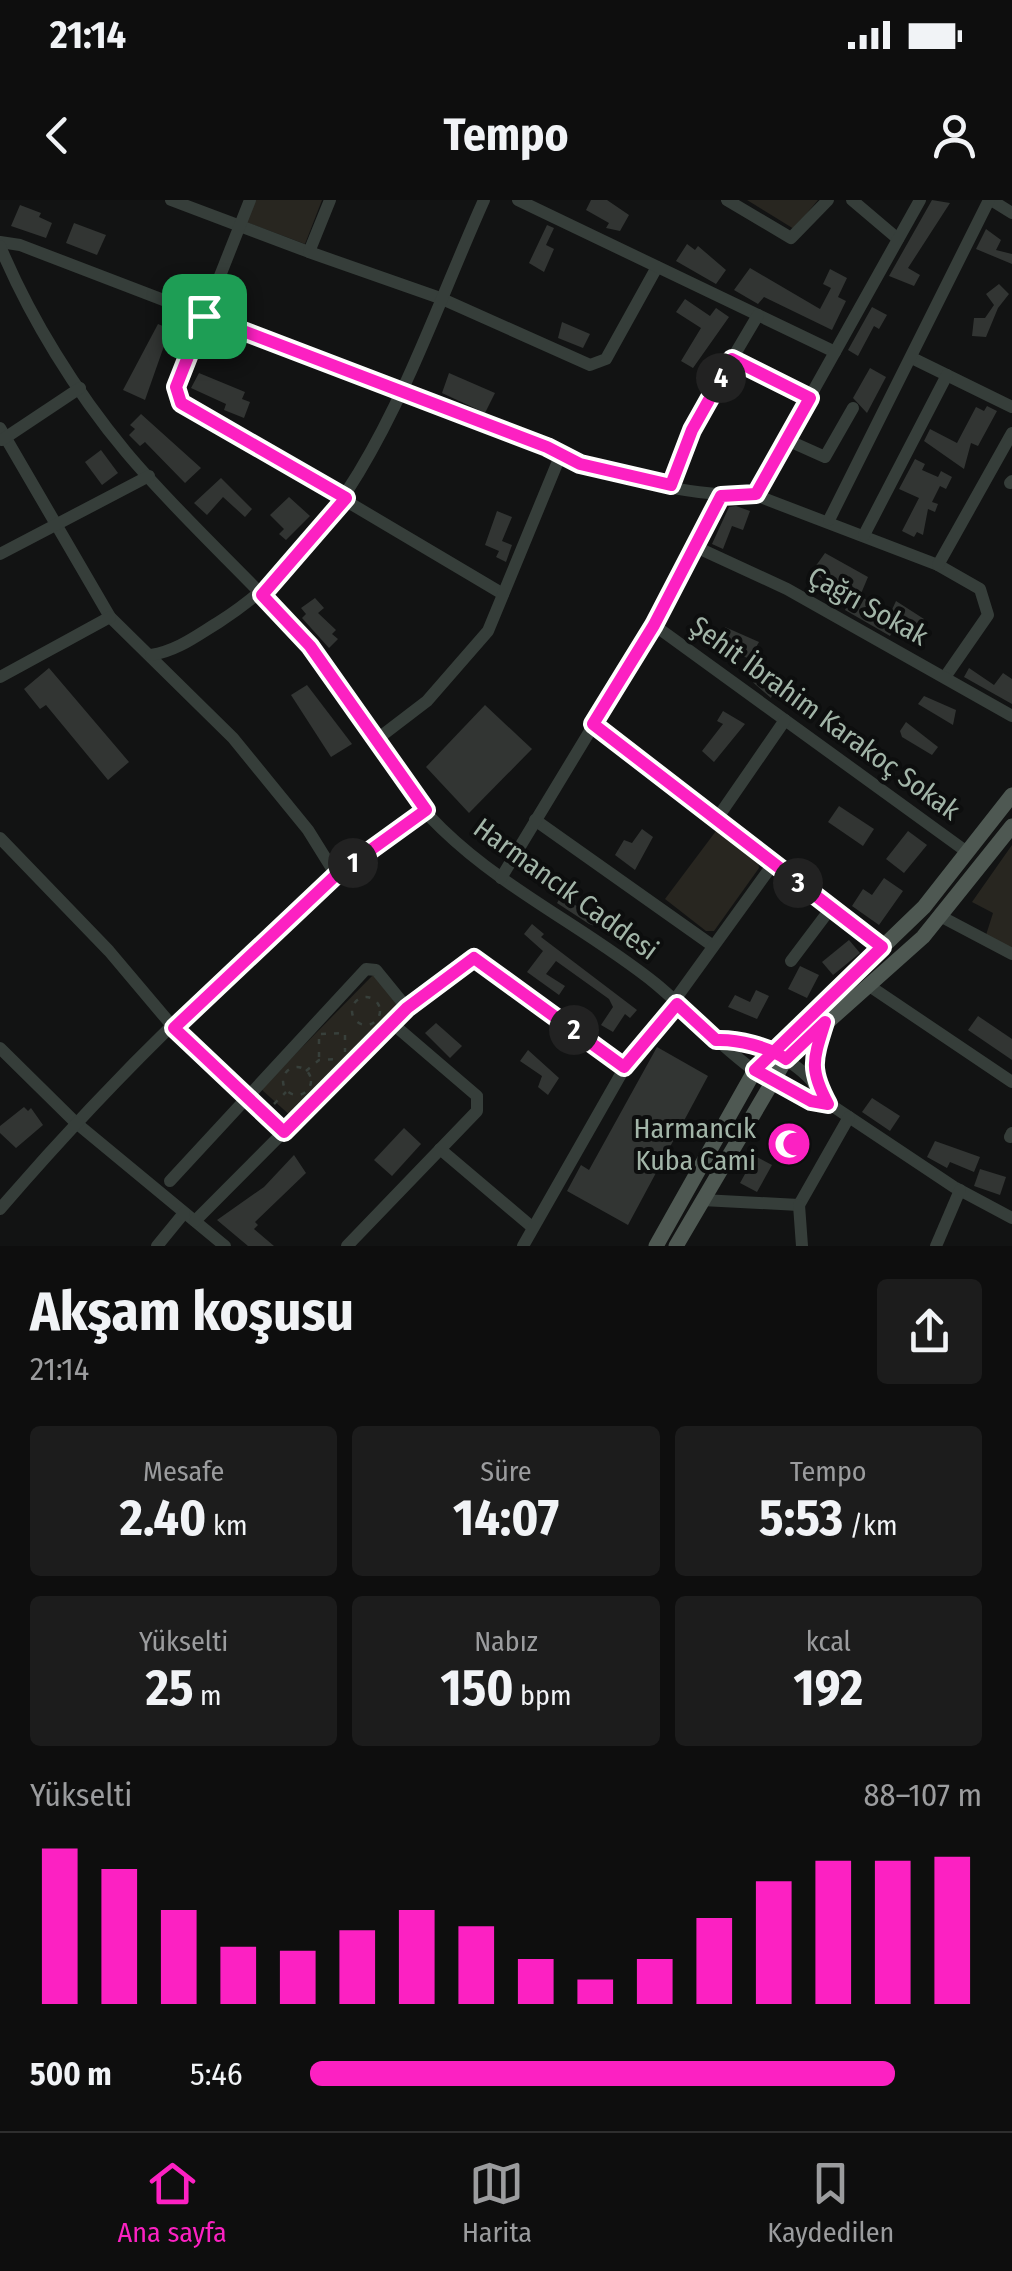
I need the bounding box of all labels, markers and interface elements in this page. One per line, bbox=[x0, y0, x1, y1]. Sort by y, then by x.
text: 21:14 bbox=[50, 12, 126, 58]
icon: back bbox=[30, 108, 85, 163]
text: Tempo bbox=[443, 108, 569, 162]
icon: person bbox=[927, 108, 982, 163]
pin bbox=[162, 274, 247, 359]
icon: arrive bbox=[177, 289, 232, 344]
pin: 4 bbox=[696, 353, 746, 403]
text: 4 bbox=[714, 361, 728, 394]
street label: Çağrı Sokak bbox=[802, 560, 935, 653]
street label: Şehit İbrahim Karakoç Sokak bbox=[684, 609, 967, 827]
street label: Harmancık Caddesi bbox=[467, 811, 665, 967]
pin: 1 bbox=[328, 838, 378, 888]
text: 1 bbox=[347, 846, 359, 879]
pin: 3 bbox=[773, 858, 823, 908]
text: 3 bbox=[791, 866, 805, 899]
pin: 2 bbox=[549, 1005, 599, 1055]
text: 2 bbox=[568, 1013, 580, 1046]
place label: Harmancık Kuba Cami bbox=[633, 1112, 757, 1177]
mosque icon: Harmancık Kuba Cami bbox=[766, 1121, 812, 1167]
text: Akşam koşusu bbox=[30, 1279, 354, 1345]
button: share bbox=[877, 1279, 982, 1384]
text: 21:14 bbox=[30, 1350, 89, 1388]
text: Mesafe bbox=[143, 1455, 224, 1488]
text: Süre bbox=[480, 1455, 532, 1488]
text: Tempo bbox=[790, 1455, 867, 1488]
text: 2.40 bbox=[120, 1488, 206, 1548]
text: 14:07 bbox=[453, 1488, 559, 1548]
text: 5:53 bbox=[759, 1488, 843, 1548]
text: km bbox=[206, 1509, 248, 1542]
text: /km bbox=[843, 1509, 898, 1542]
text: Yükselti bbox=[139, 1625, 228, 1658]
text: Nabız bbox=[474, 1625, 538, 1658]
text: kcal bbox=[806, 1625, 851, 1658]
text: 25 bbox=[146, 1658, 193, 1718]
text: 150 bbox=[441, 1658, 514, 1718]
text: 192 bbox=[794, 1658, 863, 1718]
text: m bbox=[193, 1679, 222, 1712]
text: bpm bbox=[514, 1679, 571, 1712]
text: Yükselti bbox=[30, 1776, 132, 1814]
text: 88–107 m bbox=[863, 1776, 982, 1814]
text: 500 m bbox=[30, 2055, 112, 2093]
text: 5:46 bbox=[190, 2055, 243, 2093]
tab: Ana sayfa bbox=[118, 2156, 227, 2249]
tab: Harita bbox=[462, 2156, 532, 2249]
tab: Kaydedilen bbox=[767, 2156, 894, 2249]

